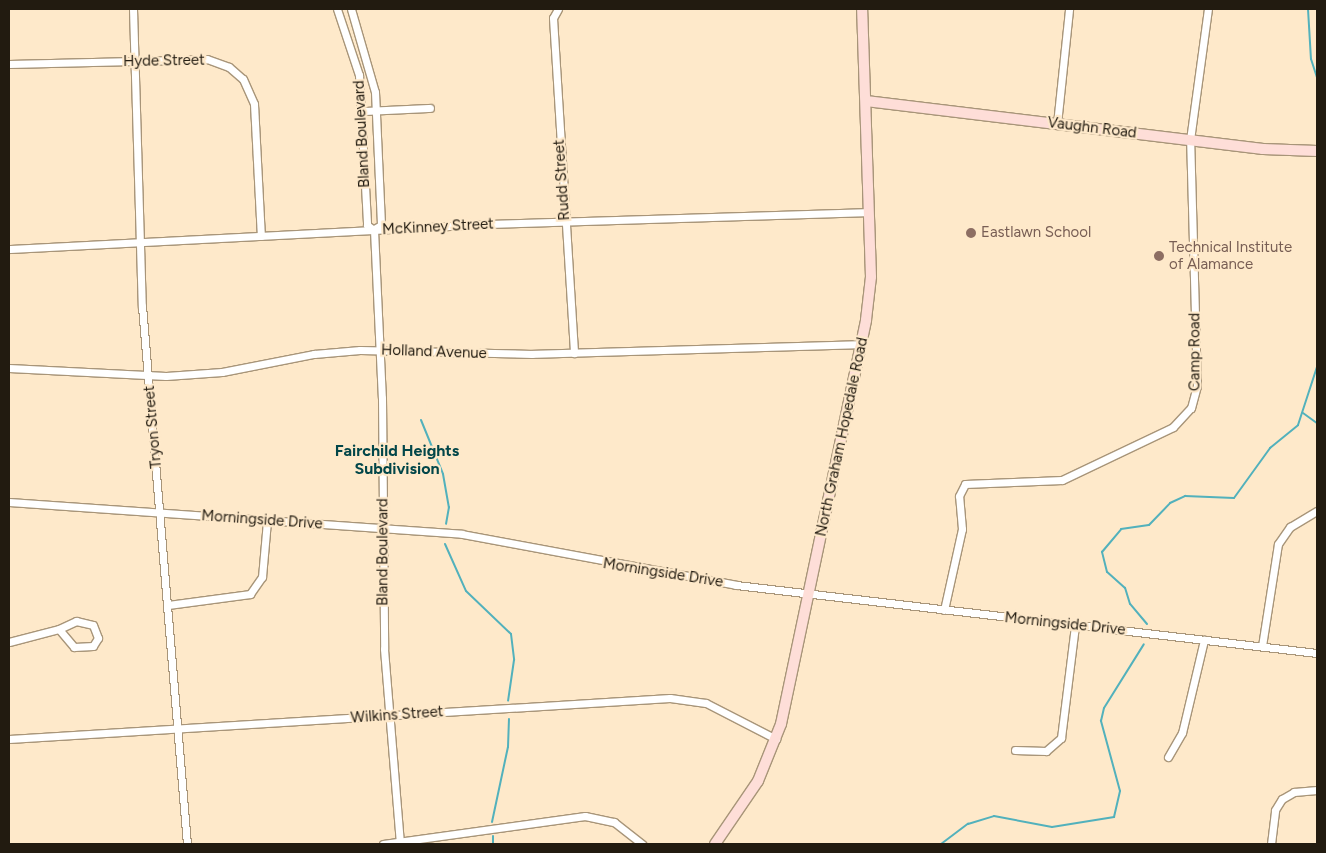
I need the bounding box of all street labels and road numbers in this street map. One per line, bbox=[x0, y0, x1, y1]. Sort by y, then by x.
street label: Hyde Street bbox=[123, 51, 205, 71]
street label: Bland Boulevard bbox=[350, 80, 374, 188]
street label: Vaughn Road bbox=[1046, 114, 1138, 142]
street label: Rudd Street bbox=[550, 139, 574, 221]
street label: McKinney Street bbox=[382, 215, 494, 239]
street label: Camp Road bbox=[1186, 313, 1204, 391]
street label: North Graham Hopedale Road bbox=[812, 336, 872, 538]
street label: Holland Avenue bbox=[381, 341, 487, 363]
street label: Tryon Street bbox=[140, 385, 166, 469]
street label: Bland Boulevard bbox=[374, 498, 392, 606]
street label: Morningside Drive bbox=[201, 507, 323, 533]
street label: Morningside Drive bbox=[602, 555, 724, 591]
street label: Morningside Drive bbox=[1004, 609, 1126, 639]
street label: Wilkins Street bbox=[350, 703, 444, 727]

